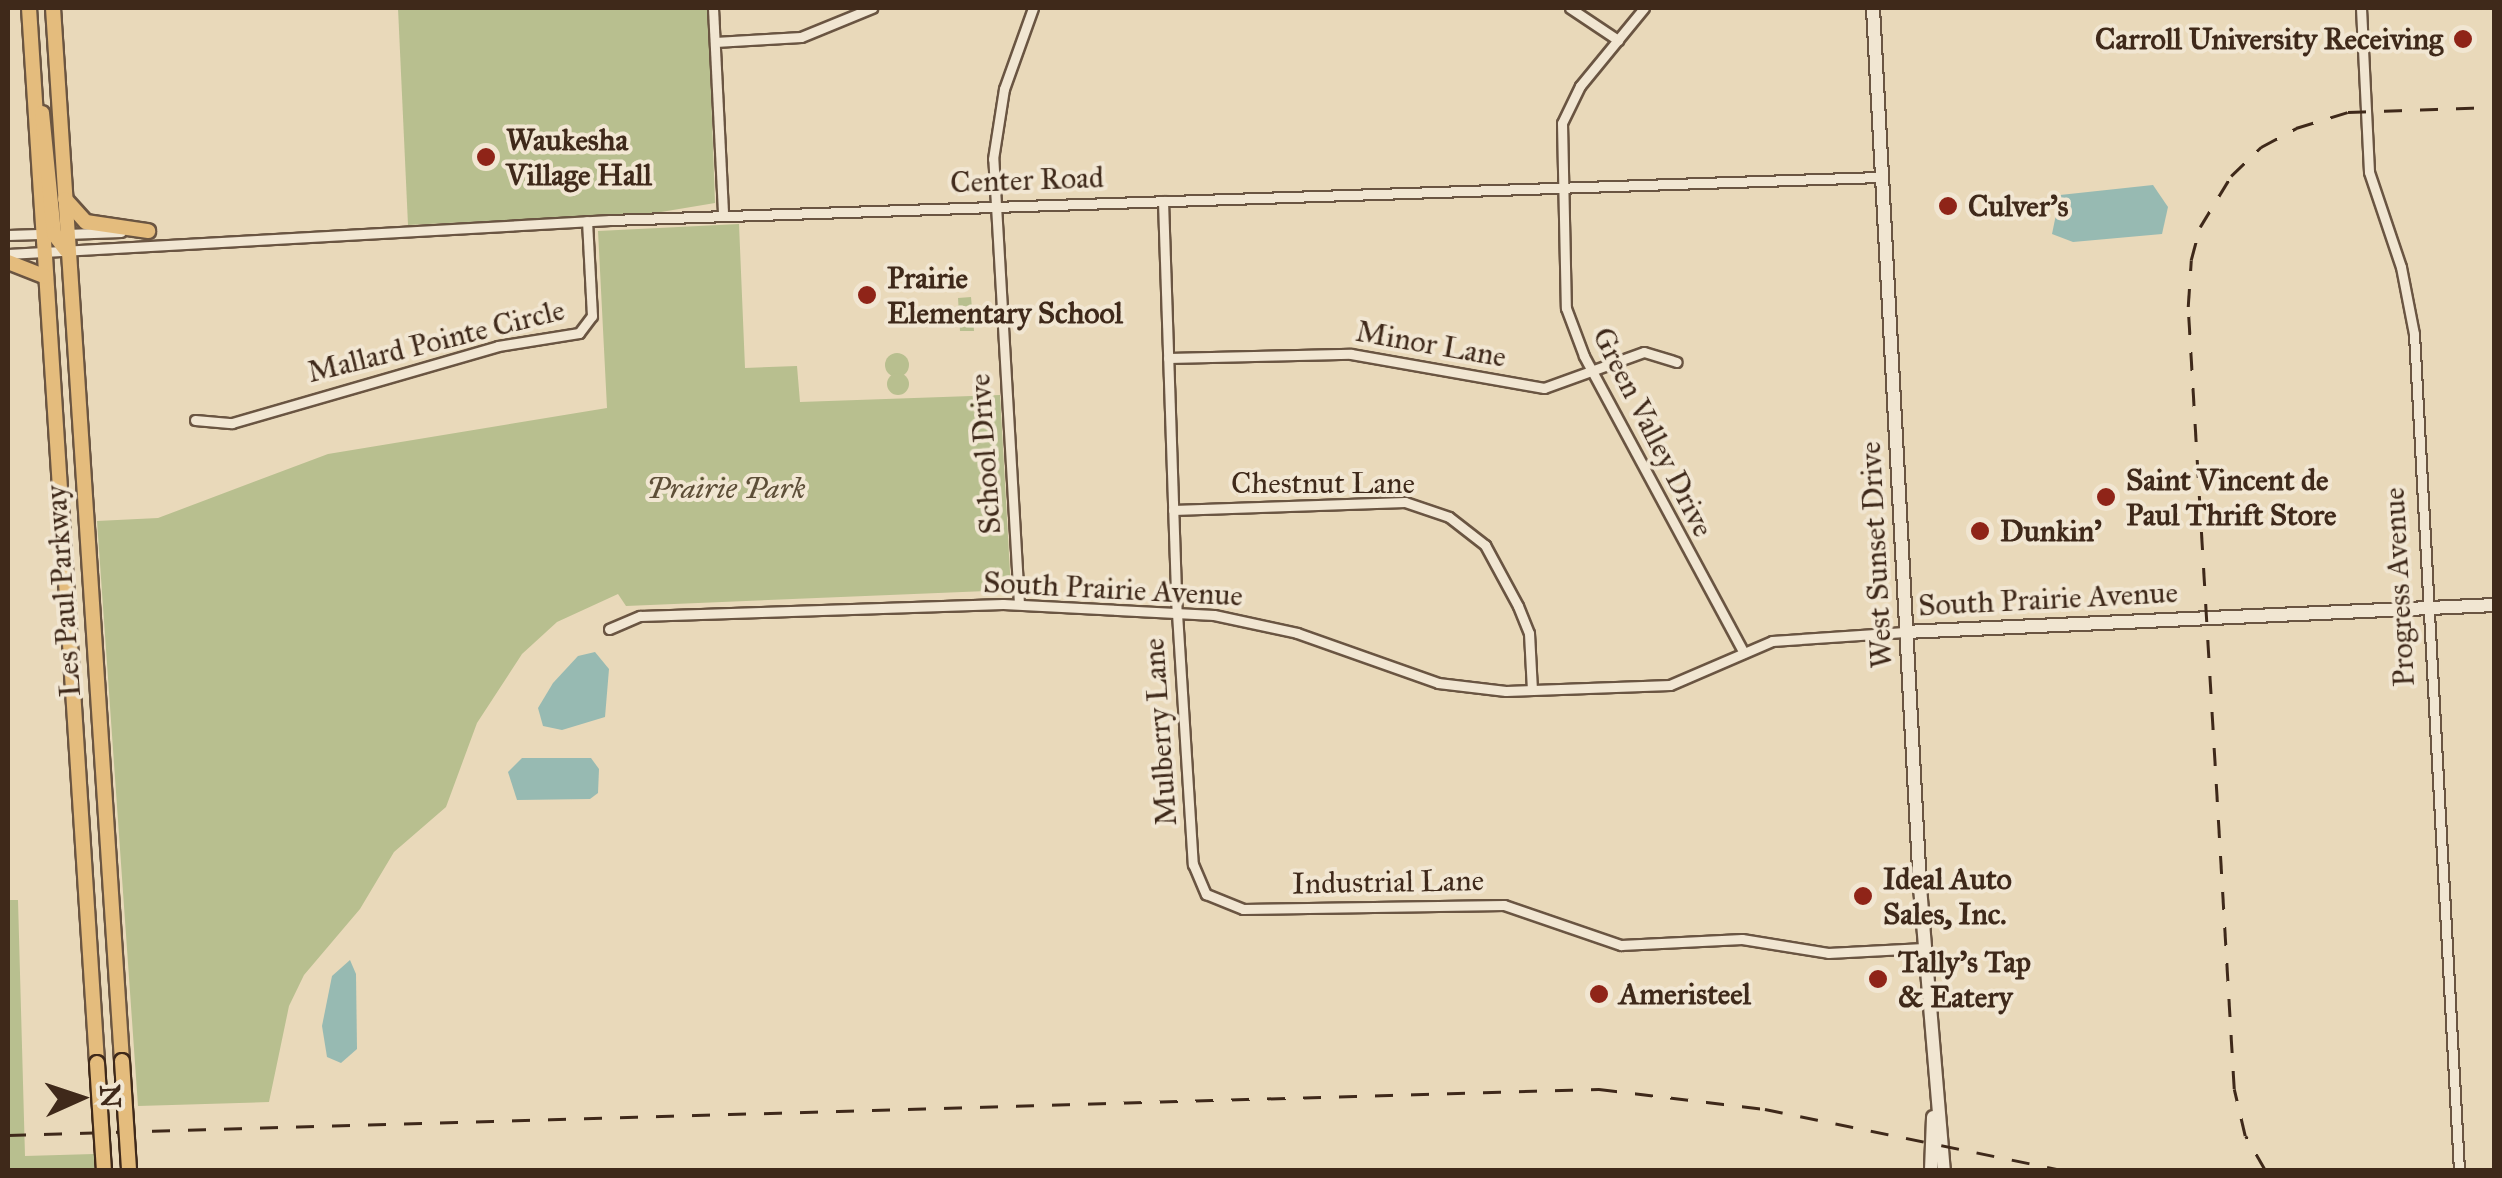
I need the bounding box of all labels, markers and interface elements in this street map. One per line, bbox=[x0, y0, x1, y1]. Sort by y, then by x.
place label: Carroll University Receiving bbox=[2095, 21, 2443, 57]
marker: Carroll University Receiving bbox=[2452, 28, 2474, 50]
place label: Waukesha Village Hall bbox=[506, 122, 652, 192]
marker: Waukesha Village Hall bbox=[475, 146, 497, 168]
street label: Center Road bbox=[950, 159, 1104, 201]
place label: Culver's bbox=[1968, 188, 2068, 224]
marker: Culver's bbox=[1937, 195, 1959, 217]
place label: Prairie Elementary School bbox=[887, 260, 1123, 330]
marker: Prairie Elementary School bbox=[856, 284, 878, 306]
street label: Mallard Pointe Circle bbox=[304, 292, 568, 390]
street label: Minor Lane bbox=[1353, 313, 1509, 375]
street label: Green Valley Drive bbox=[1585, 321, 1721, 543]
street label: School Drive bbox=[961, 372, 1009, 536]
street label: West Sunset Drive bbox=[1852, 441, 1900, 669]
place label: Saint Vincent de Paul Thrift Store bbox=[2126, 462, 2336, 532]
street label: Chestnut Lane bbox=[1231, 465, 1415, 501]
park label: Prairie Park bbox=[646, 470, 806, 506]
street label: Les Paul Parkway bbox=[38, 484, 88, 698]
marker: Saint Vincent de Paul Thrift Store bbox=[2095, 486, 2117, 508]
street label: Progress Avenue bbox=[2376, 486, 2422, 688]
place label: Dunkin' bbox=[2000, 513, 2102, 549]
marker: Dunkin' bbox=[1969, 520, 1991, 542]
street label: South Prairie Avenue bbox=[982, 564, 1244, 614]
street label: South Prairie Avenue bbox=[1917, 574, 2179, 624]
street label: Mulberry Lane bbox=[1135, 637, 1185, 827]
place label: Ideal Auto Sales, Inc. bbox=[1883, 861, 2012, 932]
street label: Industrial Lane bbox=[1292, 862, 1484, 902]
marker: Ideal Auto Sales, Inc. bbox=[1852, 885, 1874, 907]
place label: Tally's Tap & Eatery bbox=[1898, 944, 2031, 1014]
marker: Tally's Tap & Eatery bbox=[1867, 968, 1889, 990]
place label: Ameristeel bbox=[1619, 976, 1751, 1012]
marker: Ameristeel bbox=[1588, 983, 1610, 1005]
north arrow bbox=[30, 1048, 130, 1148]
text: N bbox=[92, 1084, 129, 1109]

